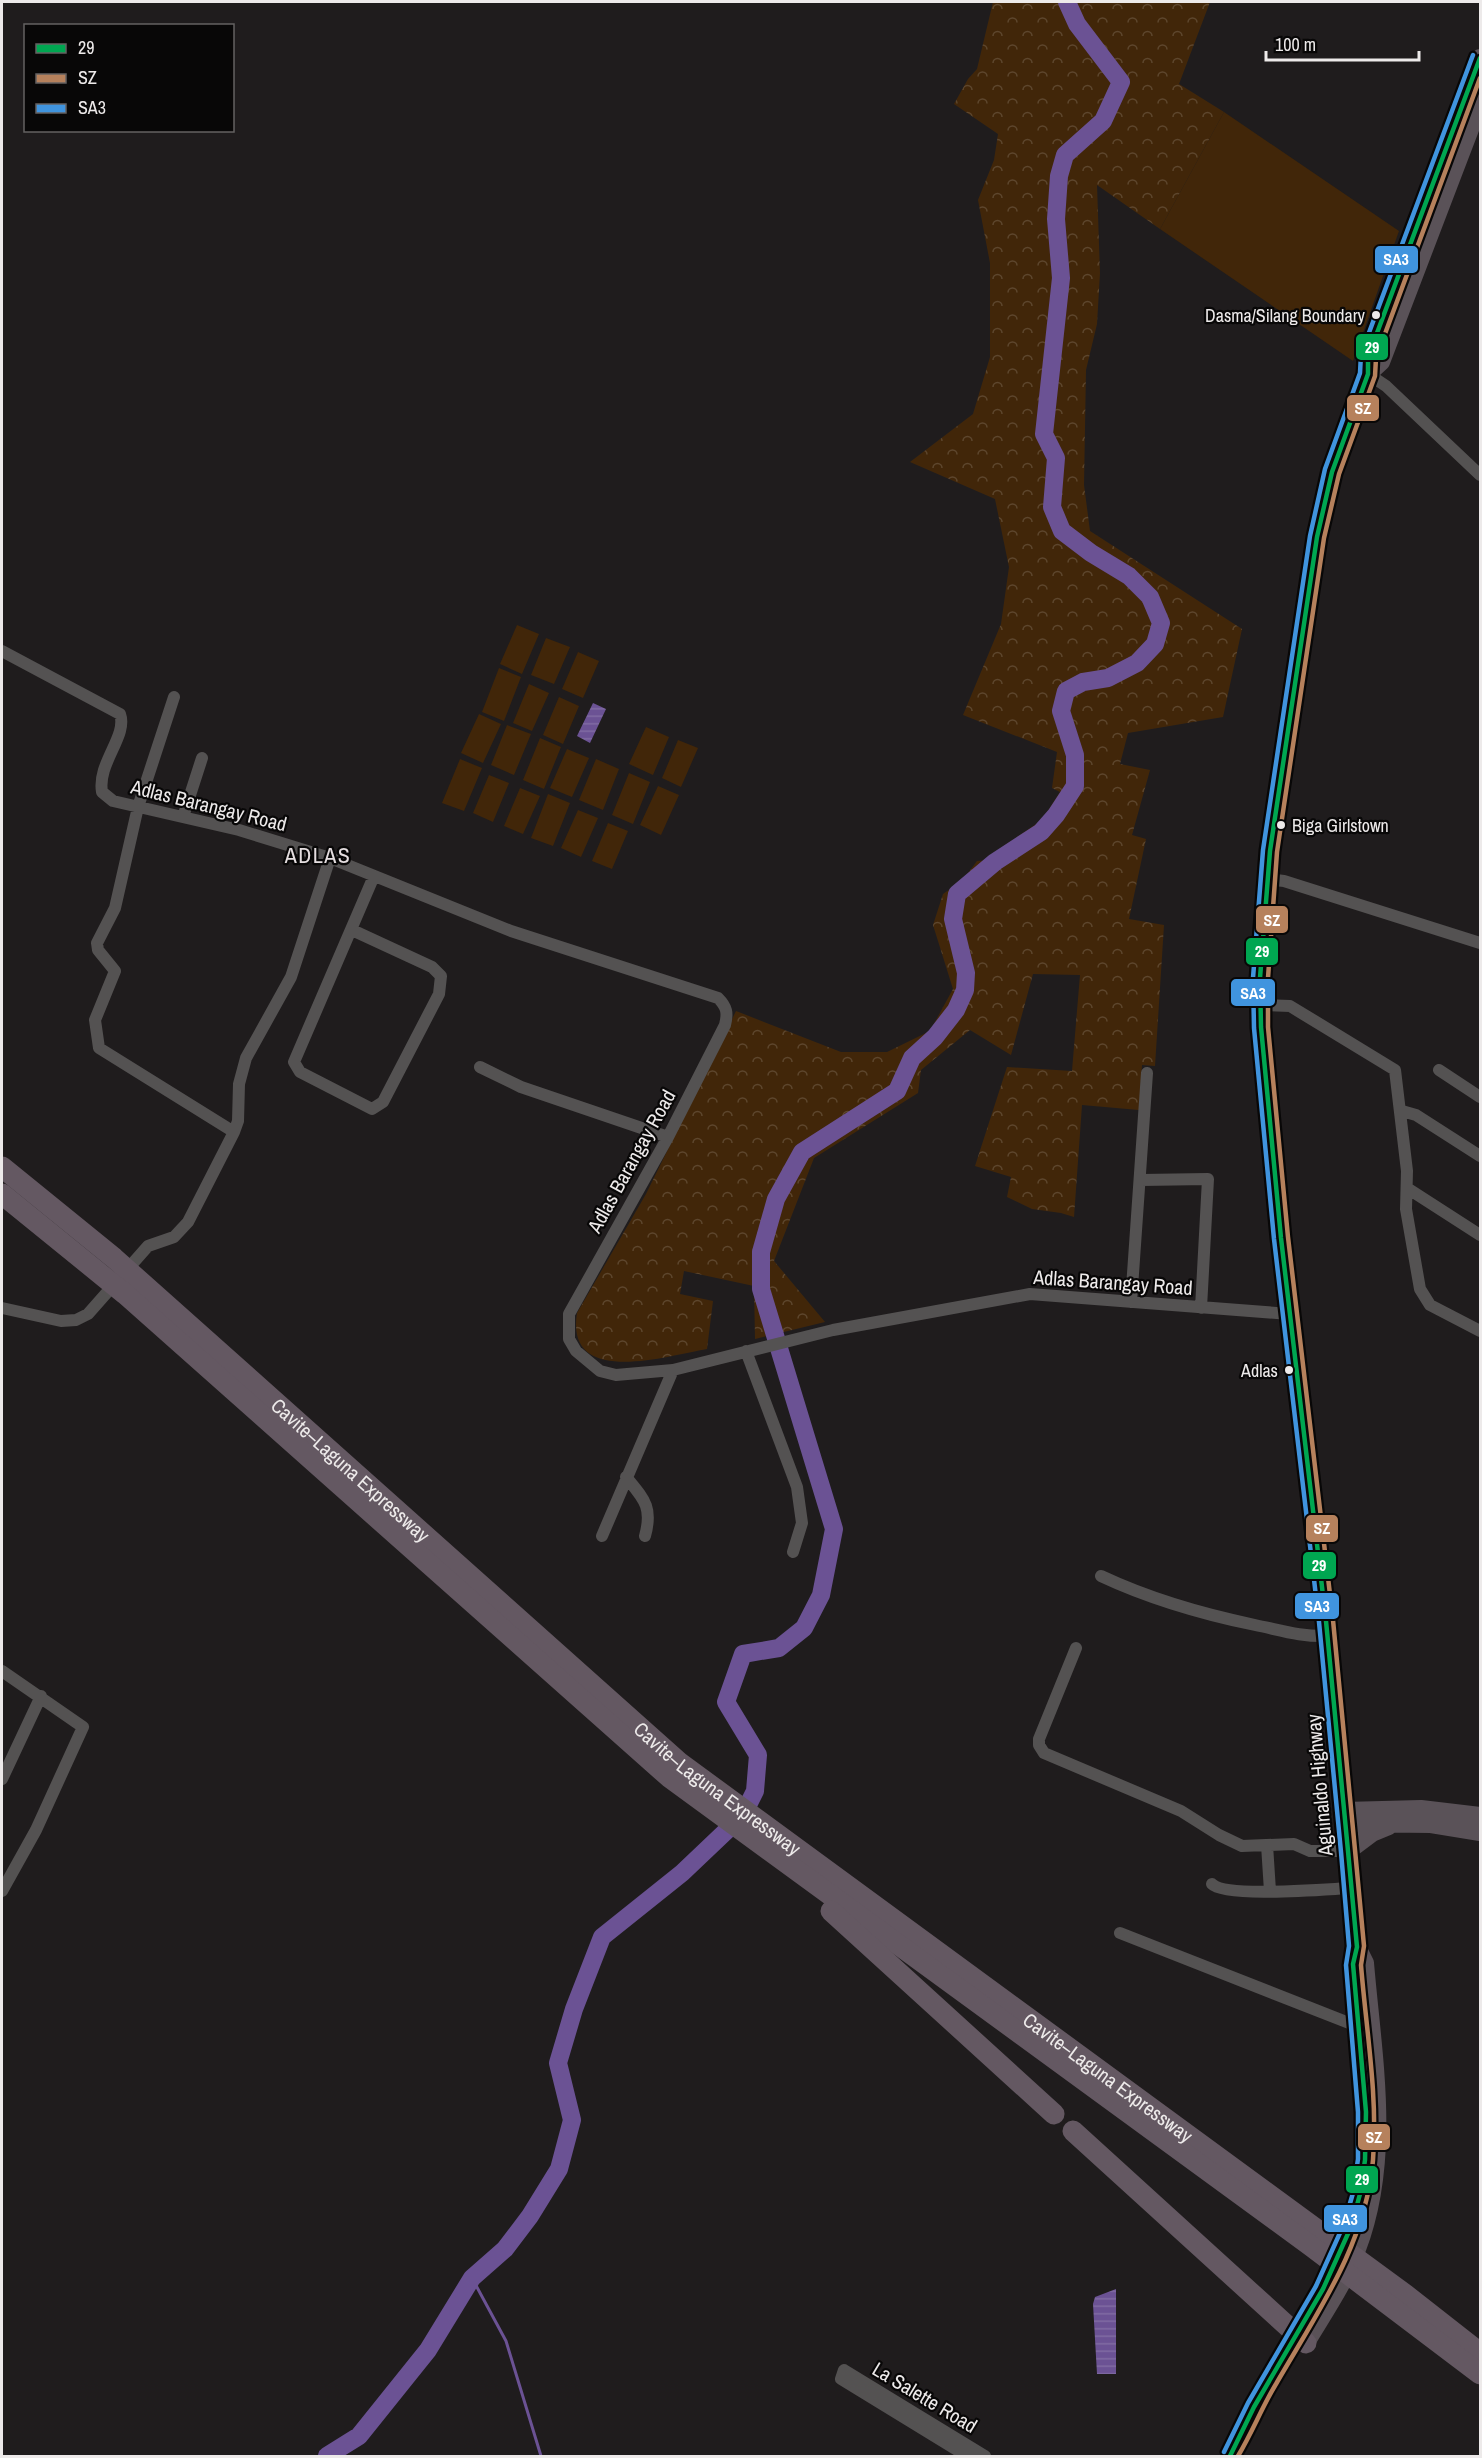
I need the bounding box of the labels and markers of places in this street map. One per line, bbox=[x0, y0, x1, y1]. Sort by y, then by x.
place label: Dasma/Silang Boundary bbox=[1205, 303, 1366, 328]
marker: Dasma/Silang Boundary bbox=[1370, 309, 1382, 321]
place label: Biga Girlstown bbox=[1292, 813, 1389, 838]
marker: Biga Girlstown bbox=[1275, 819, 1287, 831]
place label: Adlas bbox=[1240, 1358, 1278, 1383]
marker: Adlas bbox=[1283, 1364, 1295, 1376]

